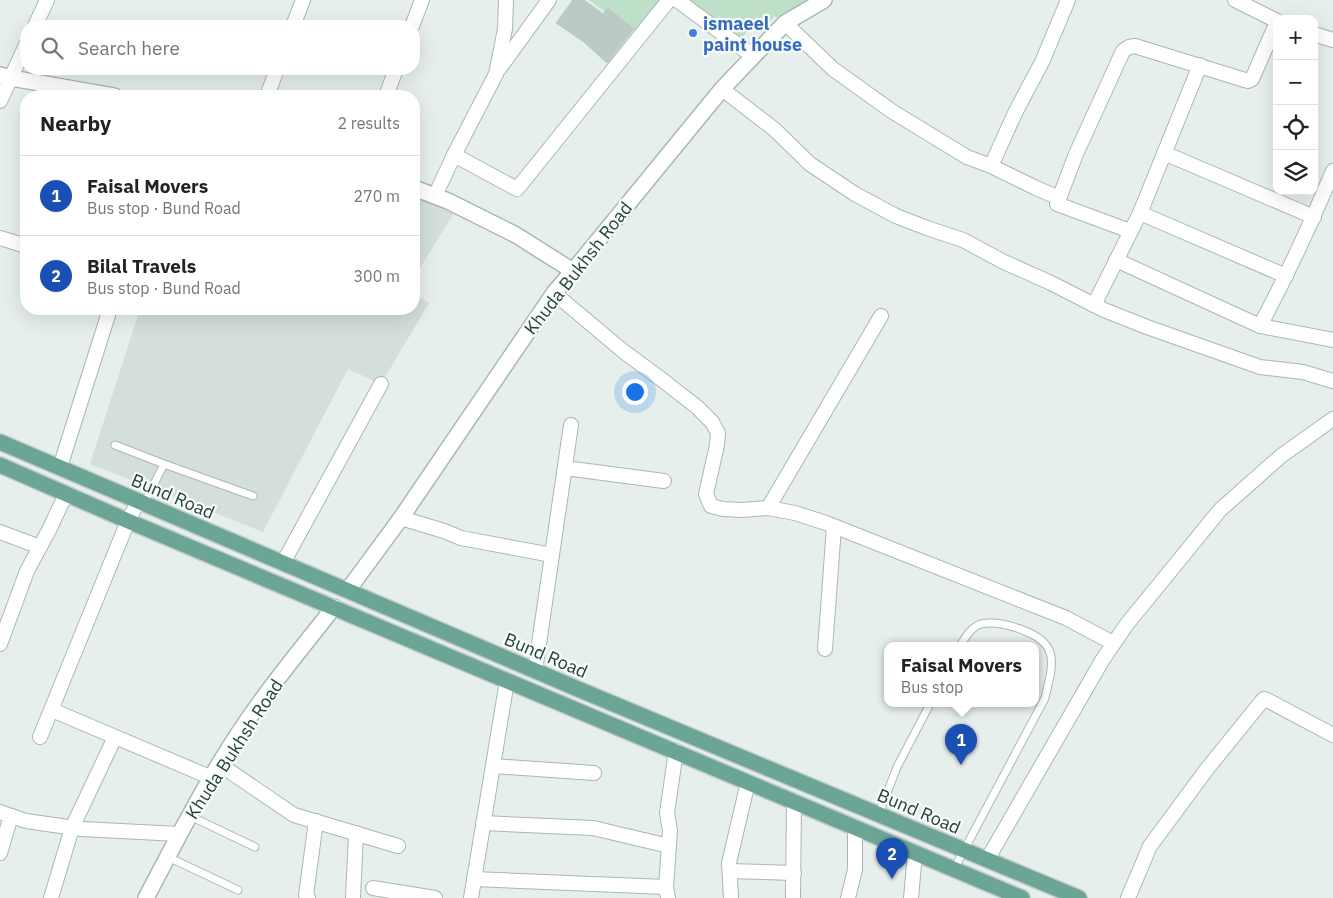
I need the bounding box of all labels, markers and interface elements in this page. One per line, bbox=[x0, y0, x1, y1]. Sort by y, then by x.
place label: ismaeel paint house bbox=[703, 12, 802, 56]
map controls bbox=[1273, 15, 1318, 195]
button: + bbox=[1273, 15, 1318, 60]
search box bbox=[20, 20, 420, 75]
marker: ismaeel paint house bbox=[687, 27, 699, 39]
icon: search bbox=[38, 34, 66, 62]
text: Search here bbox=[78, 36, 180, 60]
button: − bbox=[1273, 60, 1318, 105]
button: locate bbox=[1273, 105, 1318, 150]
text: Nearby bbox=[40, 109, 111, 137]
text: 2 results bbox=[337, 113, 400, 133]
button: layers bbox=[1273, 150, 1318, 195]
text: Faisal Movers bbox=[87, 174, 208, 198]
text: 1 bbox=[51, 186, 61, 206]
text: 270 m bbox=[353, 186, 400, 206]
street label: Khuda Bukhsh Road bbox=[519, 197, 637, 339]
text: Bus stop · Bund Road bbox=[87, 198, 241, 218]
text: Bilal Travels bbox=[87, 254, 196, 278]
text: 2 bbox=[51, 266, 61, 286]
text: 300 m bbox=[353, 266, 400, 286]
text: Bus stop · Bund Road bbox=[87, 278, 241, 298]
your location bbox=[622, 379, 648, 405]
street label: Bund Road bbox=[128, 468, 218, 524]
street label: Bund Road bbox=[501, 627, 591, 683]
popup bbox=[884, 642, 1039, 707]
text: Faisal Movers bbox=[901, 653, 1022, 677]
street label: Khuda Bukhsh Road bbox=[180, 675, 288, 823]
text: Bus stop bbox=[901, 677, 963, 697]
pin: 1 bbox=[945, 724, 977, 765]
street label: Bund Road bbox=[874, 783, 964, 839]
pin: 2 bbox=[876, 838, 908, 879]

